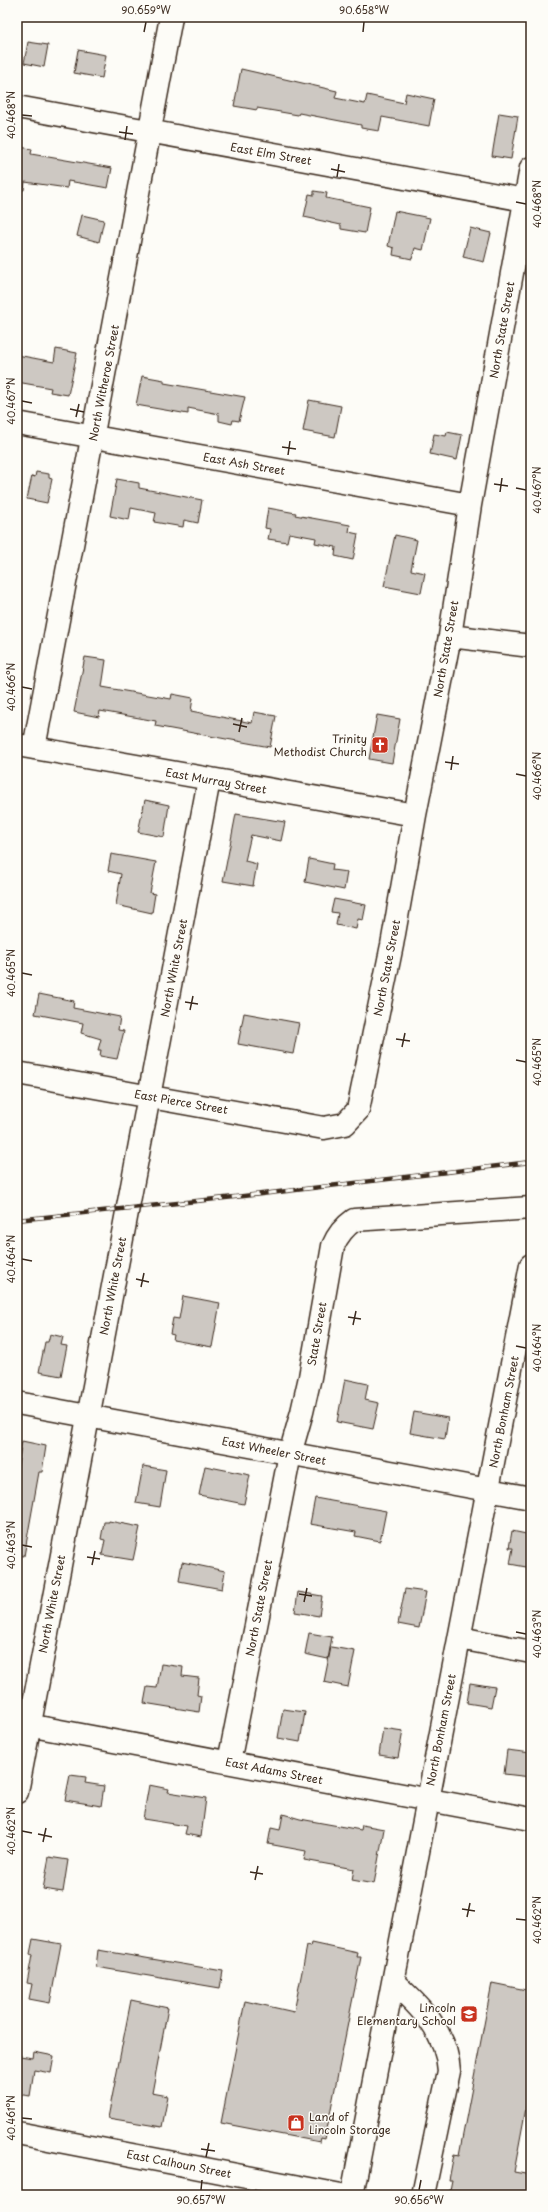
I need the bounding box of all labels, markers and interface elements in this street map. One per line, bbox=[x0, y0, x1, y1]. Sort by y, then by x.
text: 90.659°W bbox=[121, 2, 172, 17]
text: 90.658°W bbox=[339, 2, 390, 17]
text: 40.468°N bbox=[3, 91, 18, 139]
street label: East Elm Street bbox=[229, 138, 314, 169]
text: 40.468°N bbox=[529, 180, 544, 228]
street label: North State Street bbox=[485, 280, 518, 380]
street label: North Witheroe Street bbox=[84, 323, 123, 443]
text: 40.467°N bbox=[3, 377, 18, 425]
street label: East Ash Street bbox=[202, 448, 287, 479]
text: 40.467°N bbox=[529, 466, 544, 514]
street label: North State Street bbox=[429, 599, 462, 699]
text: 40.466°N bbox=[3, 663, 18, 711]
place label: Trinity Methodist Church bbox=[273, 730, 367, 760]
church icon: Trinity Methodist Church bbox=[370, 735, 390, 755]
text: 40.466°N bbox=[529, 752, 544, 800]
street label: East Murray Street bbox=[164, 763, 268, 798]
street label: North White Street bbox=[156, 917, 191, 1019]
street label: North State Street bbox=[369, 918, 404, 1018]
text: 40.465°N bbox=[3, 949, 18, 997]
text: 40.465°N bbox=[529, 1038, 544, 1086]
street label: East Pierce Street bbox=[133, 1085, 230, 1118]
text: 40.464°N bbox=[3, 1235, 18, 1283]
street label: North White Street bbox=[95, 1235, 130, 1337]
street label: State Street bbox=[303, 1300, 331, 1367]
text: 40.464°N bbox=[529, 1324, 544, 1372]
street label: North Bonham Street bbox=[484, 1354, 523, 1469]
street label: East Wheeler Street bbox=[221, 1432, 328, 1469]
text: 40.463°N bbox=[3, 1521, 18, 1569]
street label: North White Street bbox=[34, 1553, 69, 1655]
street label: North State Street bbox=[241, 1558, 276, 1658]
text: 40.463°N bbox=[529, 1610, 544, 1658]
street label: North Bonham Street bbox=[421, 1672, 460, 1787]
street label: East Adams Street bbox=[224, 1753, 325, 1788]
text: 40.462°N bbox=[3, 1807, 18, 1855]
text: 40.462°N bbox=[529, 1896, 544, 1944]
place label: Lincoln Elementary School bbox=[357, 1999, 456, 2029]
school or university icon: Lincoln Elementary School bbox=[459, 2004, 479, 2024]
text: 40.461°N bbox=[3, 2095, 18, 2141]
place label: Land of Lincoln Storage bbox=[309, 2108, 391, 2138]
shop icon: Land of Lincoln Storage bbox=[286, 2113, 306, 2133]
street label: East Calhoun Street bbox=[125, 2145, 233, 2182]
text: 90.657°W bbox=[176, 2192, 226, 2207]
text: 90.656°W bbox=[394, 2192, 445, 2207]

